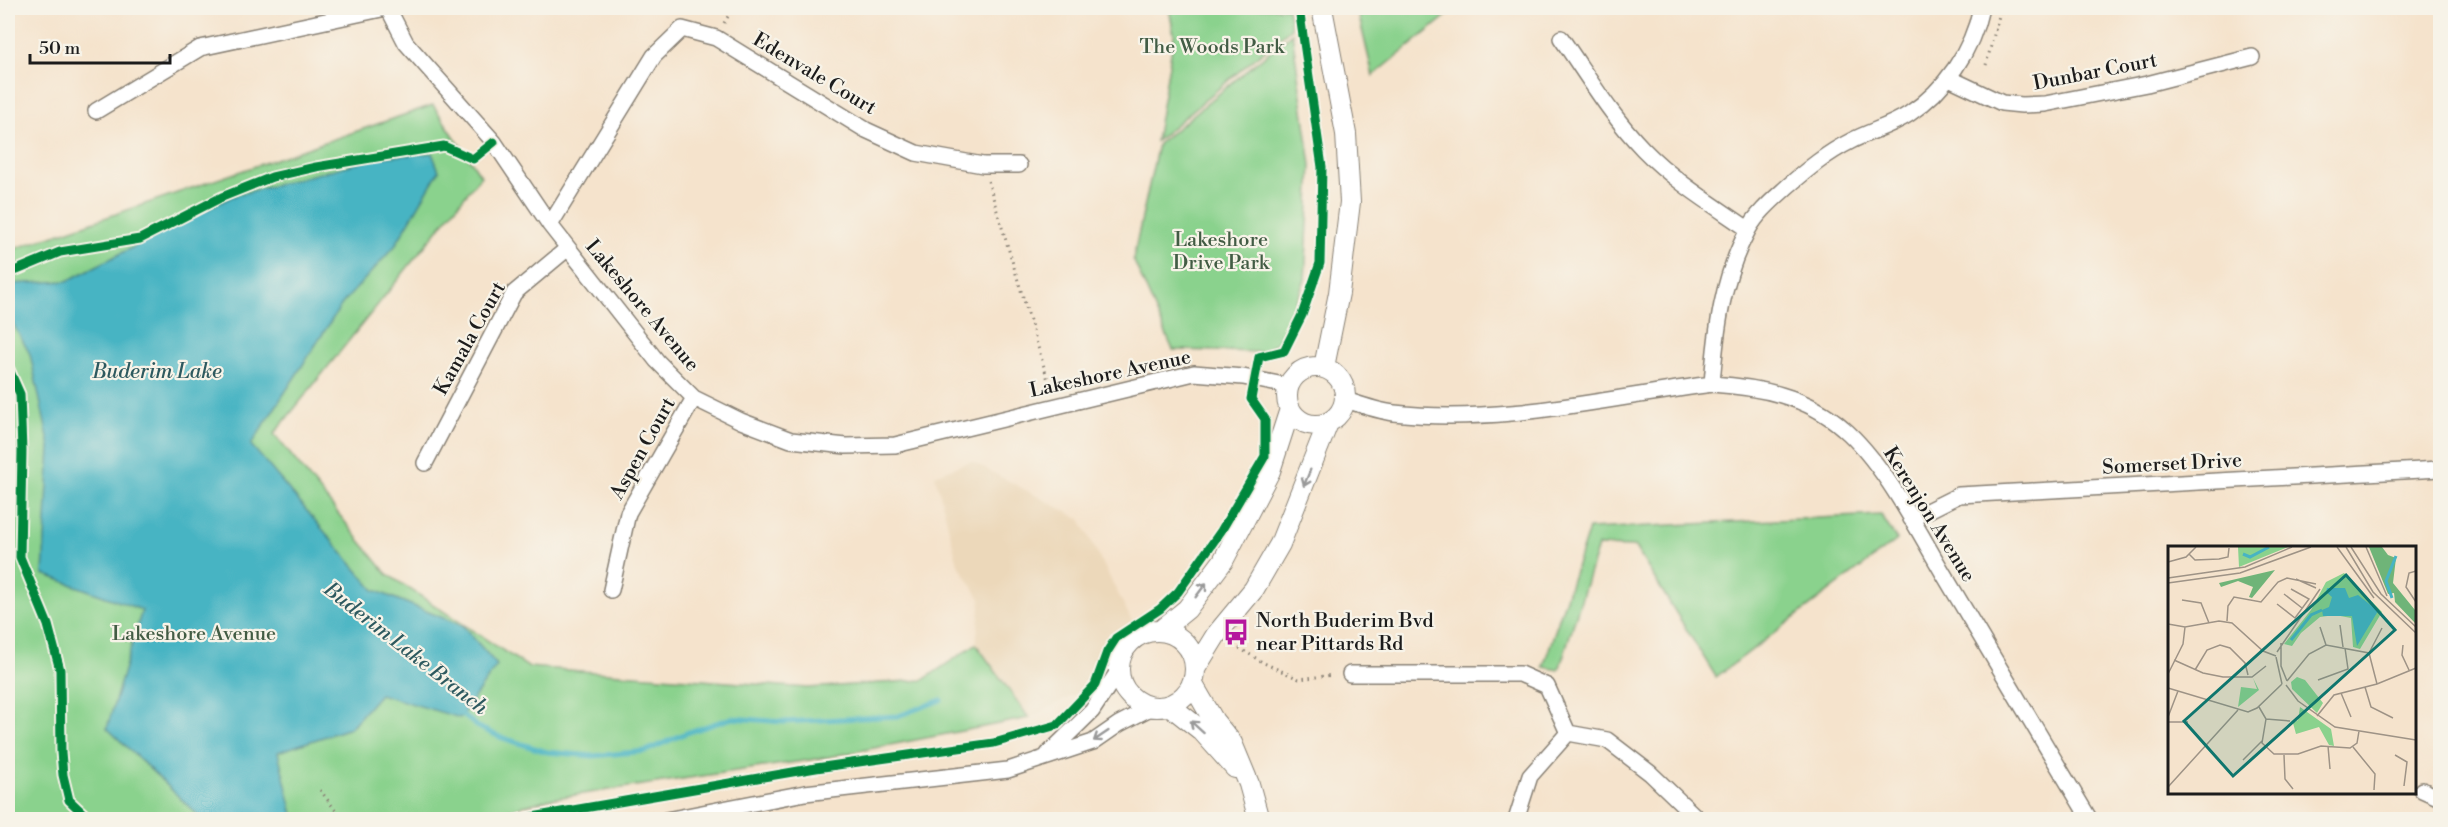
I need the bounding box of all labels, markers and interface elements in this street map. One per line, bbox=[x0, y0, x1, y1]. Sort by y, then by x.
scale bar bbox=[30, 27, 170, 65]
street label: Edenvale Court bbox=[748, 28, 881, 121]
park label: The Woods Park bbox=[1140, 35, 1286, 60]
text: 50 m bbox=[39, 37, 81, 60]
street label: Dunbar Court bbox=[2031, 48, 2159, 97]
park label: Lakeshore Drive Park bbox=[1173, 228, 1271, 276]
street label: Lakeshore Avenue bbox=[579, 235, 704, 377]
street label: Kamala Court bbox=[429, 278, 512, 400]
street label: Lakeshore Avenue bbox=[1027, 345, 1193, 404]
water label: Buderim Lake bbox=[91, 359, 222, 385]
street label: Aspen Court bbox=[605, 393, 682, 505]
street label: Kerenjon Avenue bbox=[1877, 442, 1980, 587]
street label: Somerset Drive bbox=[2102, 448, 2243, 481]
one-way arrow bbox=[1301, 468, 1312, 486]
inset map bbox=[2168, 546, 2415, 794]
water label: Buderim Lake Branch bbox=[317, 576, 493, 721]
one-way arrow bbox=[1195, 582, 1208, 598]
place label: North Buderim Bvd near Pittards Rd bbox=[1256, 609, 1434, 657]
bus stop icon: North Buderim Bvd near Pittards Rd bbox=[1221, 617, 1251, 647]
park label: Lakeshore Avenue bbox=[112, 622, 276, 647]
one-way arrow bbox=[1190, 720, 1205, 734]
one-way arrow bbox=[1093, 730, 1110, 742]

